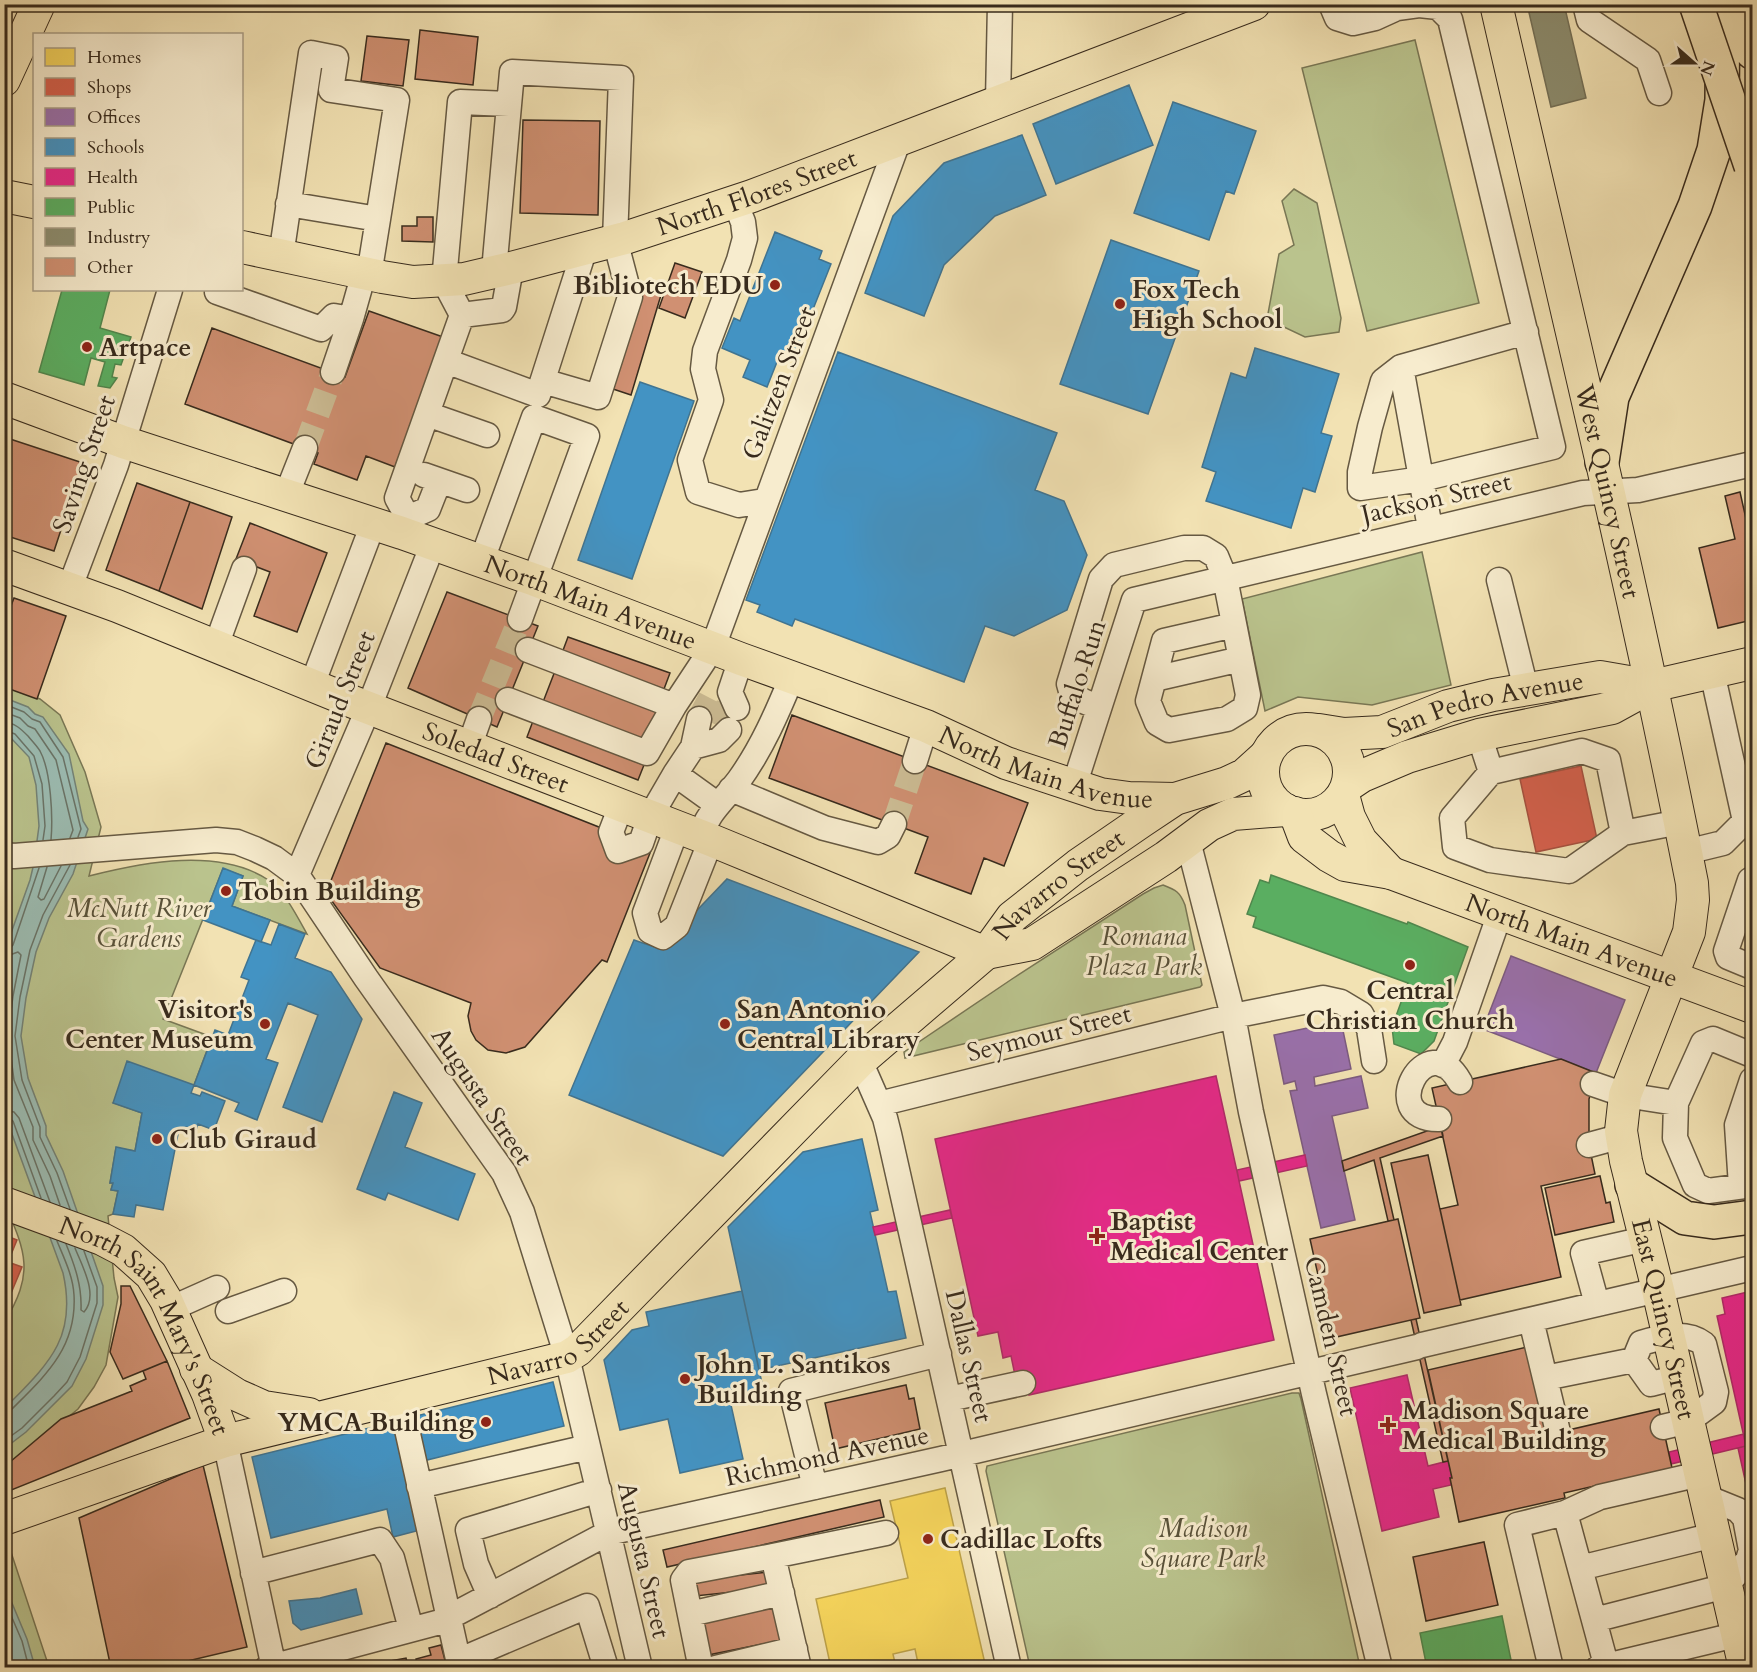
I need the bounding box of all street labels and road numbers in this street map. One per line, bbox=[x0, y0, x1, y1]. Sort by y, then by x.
street label: North Flores Street bbox=[652, 140, 862, 244]
street label: Galitzen Street bbox=[734, 301, 824, 465]
street label: West Quincy Street bbox=[1567, 380, 1649, 602]
street label: Saving Street bbox=[44, 390, 124, 538]
street label: Jackson Street bbox=[1354, 464, 1514, 533]
street label: North Main Avenue bbox=[480, 546, 702, 658]
street label: Buffalo Run bbox=[1040, 615, 1114, 753]
street label: Giraud Street bbox=[296, 626, 384, 774]
street label: San Pedro Avenue bbox=[1382, 663, 1586, 746]
street label: Soledad Street bbox=[418, 713, 574, 801]
street label: North Main Avenue bbox=[933, 717, 1153, 816]
street label: Navarro Street bbox=[984, 821, 1131, 947]
street label: North Main Avenue bbox=[1461, 885, 1683, 996]
street label: Seymour Street bbox=[963, 996, 1135, 1070]
street label: Augusta Street bbox=[423, 1020, 541, 1172]
street label: North Saint Mary's Street bbox=[54, 1207, 239, 1440]
street label: East Quincy Street bbox=[1623, 1215, 1705, 1423]
street label: Camden Street bbox=[1296, 1253, 1366, 1419]
street label: Dallas Street bbox=[937, 1286, 1001, 1426]
street label: Navarro Street bbox=[483, 1291, 636, 1393]
street label: Richmond Avenue bbox=[722, 1417, 932, 1495]
street label: Augusta Street bbox=[609, 1478, 679, 1642]

